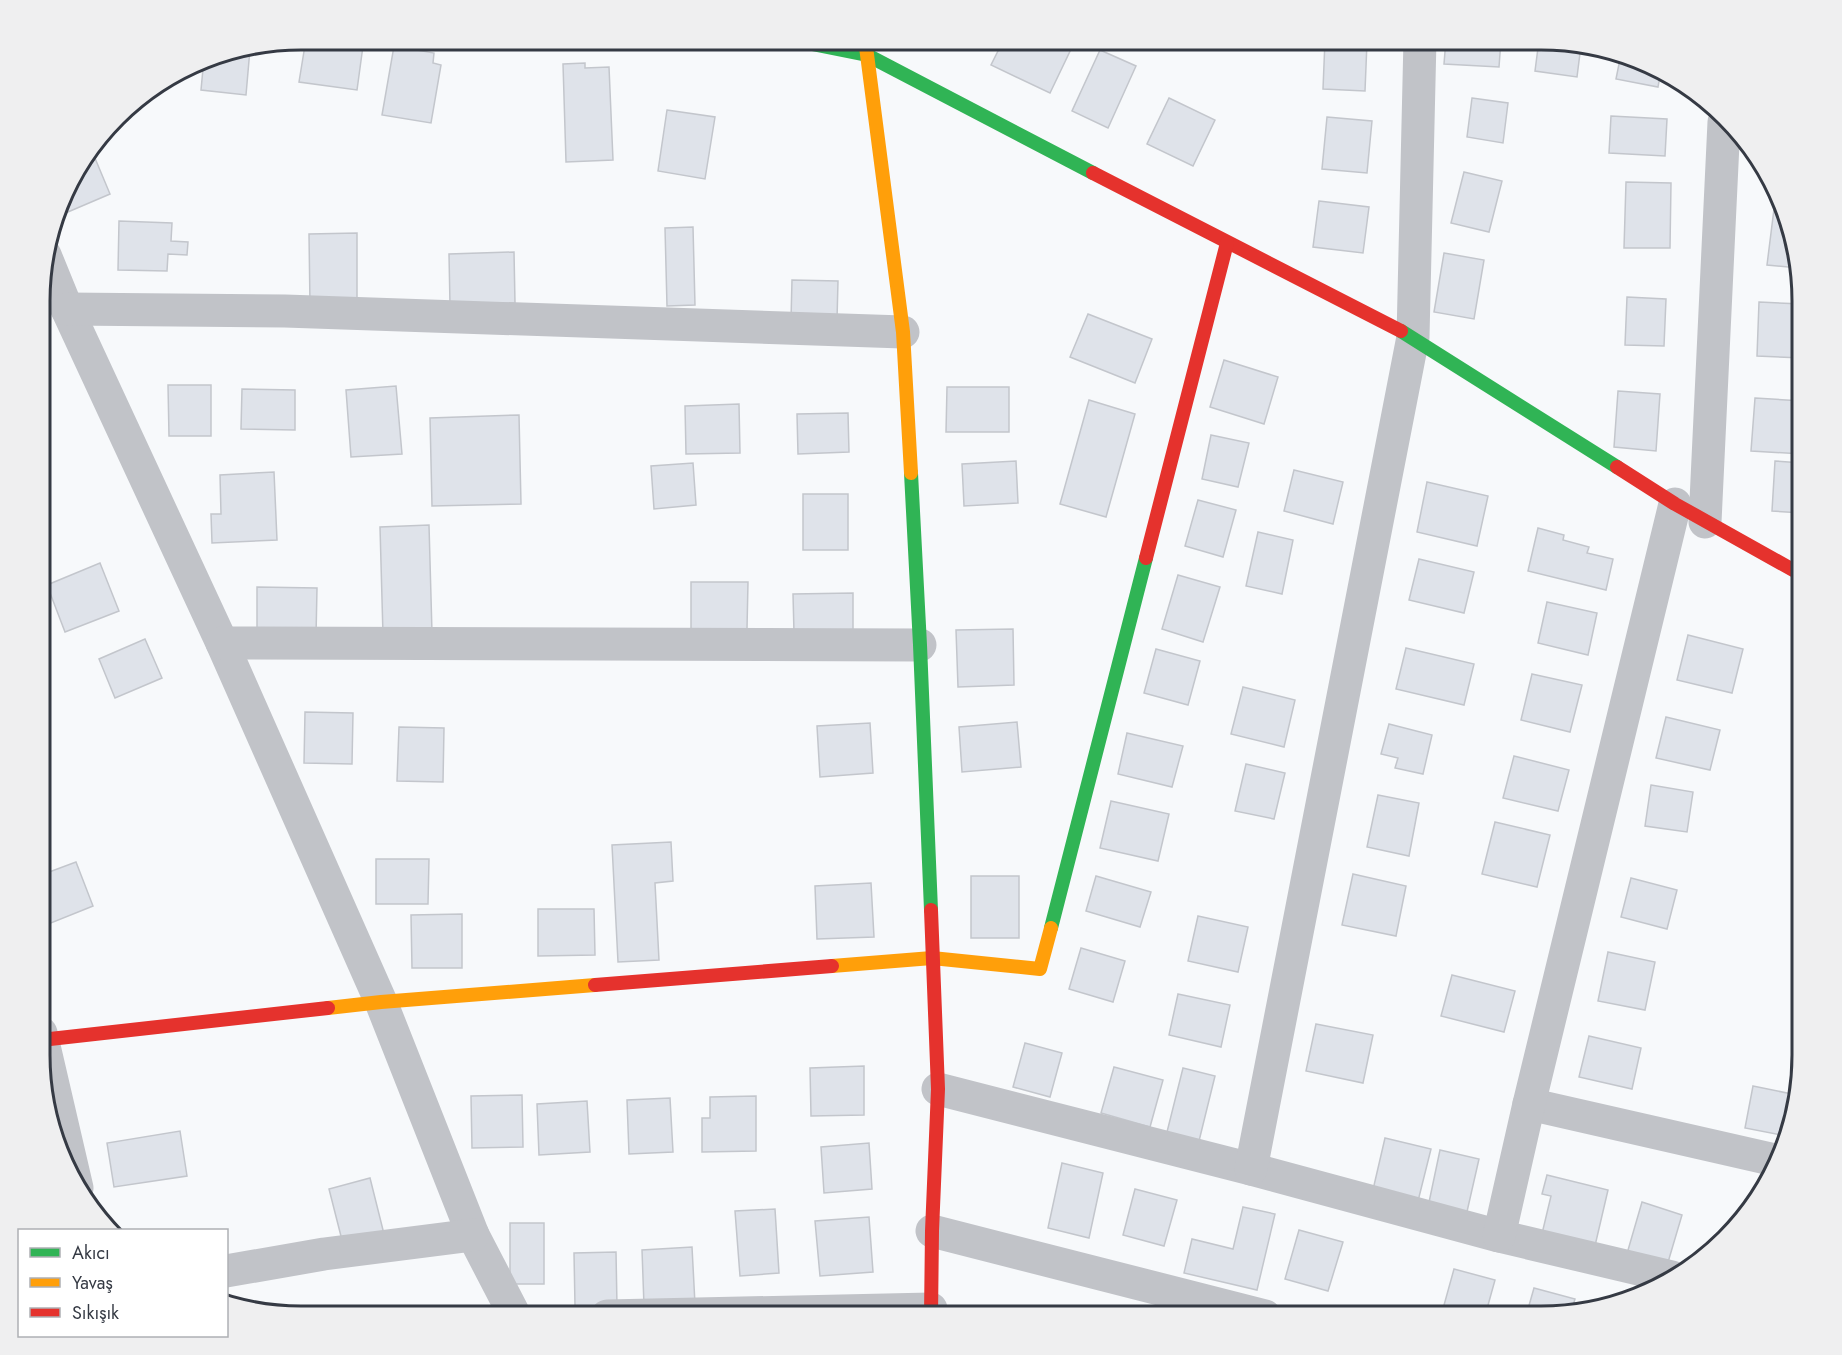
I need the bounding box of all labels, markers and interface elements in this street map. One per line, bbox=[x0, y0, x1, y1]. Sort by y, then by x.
legend bbox=[18, 1229, 228, 1337]
text: Akıcı bbox=[72, 1240, 110, 1266]
text: Yavaş bbox=[72, 1270, 113, 1296]
text: Sıkışık bbox=[72, 1300, 119, 1326]

